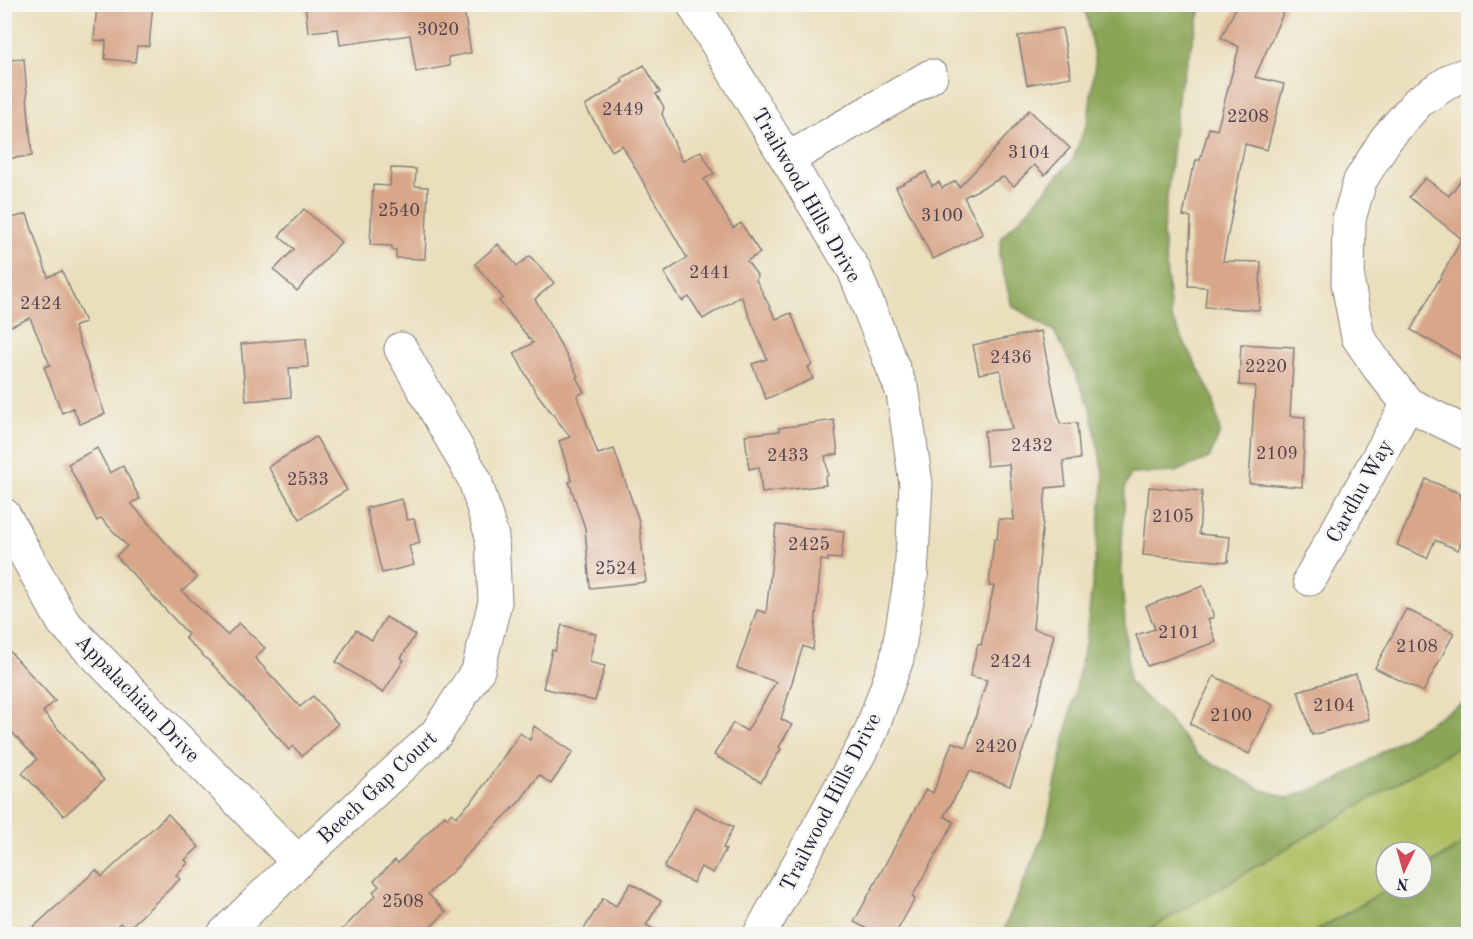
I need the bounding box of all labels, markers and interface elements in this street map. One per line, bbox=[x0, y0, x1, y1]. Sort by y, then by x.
house number: 3020 bbox=[417, 21, 459, 39]
house number: 2449 bbox=[602, 101, 644, 119]
street label: Trailwood Hills Drive bbox=[747, 105, 864, 286]
house number: 2208 bbox=[1227, 108, 1269, 126]
house number: 3104 bbox=[1008, 144, 1050, 162]
house number: 2540 bbox=[378, 202, 420, 220]
house number: 3100 bbox=[921, 207, 963, 225]
house number: 2441 bbox=[689, 264, 731, 282]
house number: 2424 bbox=[20, 295, 62, 313]
house number: 2436 bbox=[990, 349, 1032, 367]
house number: 2220 bbox=[1245, 358, 1287, 376]
house number: 2432 bbox=[1011, 437, 1053, 455]
street label: Cardhu Way bbox=[1323, 437, 1397, 547]
house number: 2109 bbox=[1256, 445, 1298, 463]
house number: 2433 bbox=[767, 447, 809, 465]
house number: 2533 bbox=[287, 471, 329, 489]
house number: 2105 bbox=[1152, 508, 1194, 526]
house number: 2425 bbox=[788, 536, 830, 554]
house number: 2524 bbox=[595, 560, 637, 578]
house number: 2101 bbox=[1158, 624, 1200, 642]
street label: Appalachian Drive bbox=[71, 631, 203, 767]
house number: 2108 bbox=[1396, 638, 1438, 656]
house number: 2424 bbox=[990, 653, 1032, 671]
house number: 2104 bbox=[1313, 697, 1355, 715]
house number: 2100 bbox=[1210, 707, 1252, 725]
street label: Trailwood Hills Drive bbox=[777, 710, 885, 895]
street label: Beech Gap Court bbox=[314, 728, 442, 848]
house number: 2420 bbox=[975, 738, 1017, 756]
north arrow bbox=[1374, 840, 1434, 900]
text: N bbox=[1395, 874, 1410, 891]
house number: 2508 bbox=[382, 893, 424, 911]

